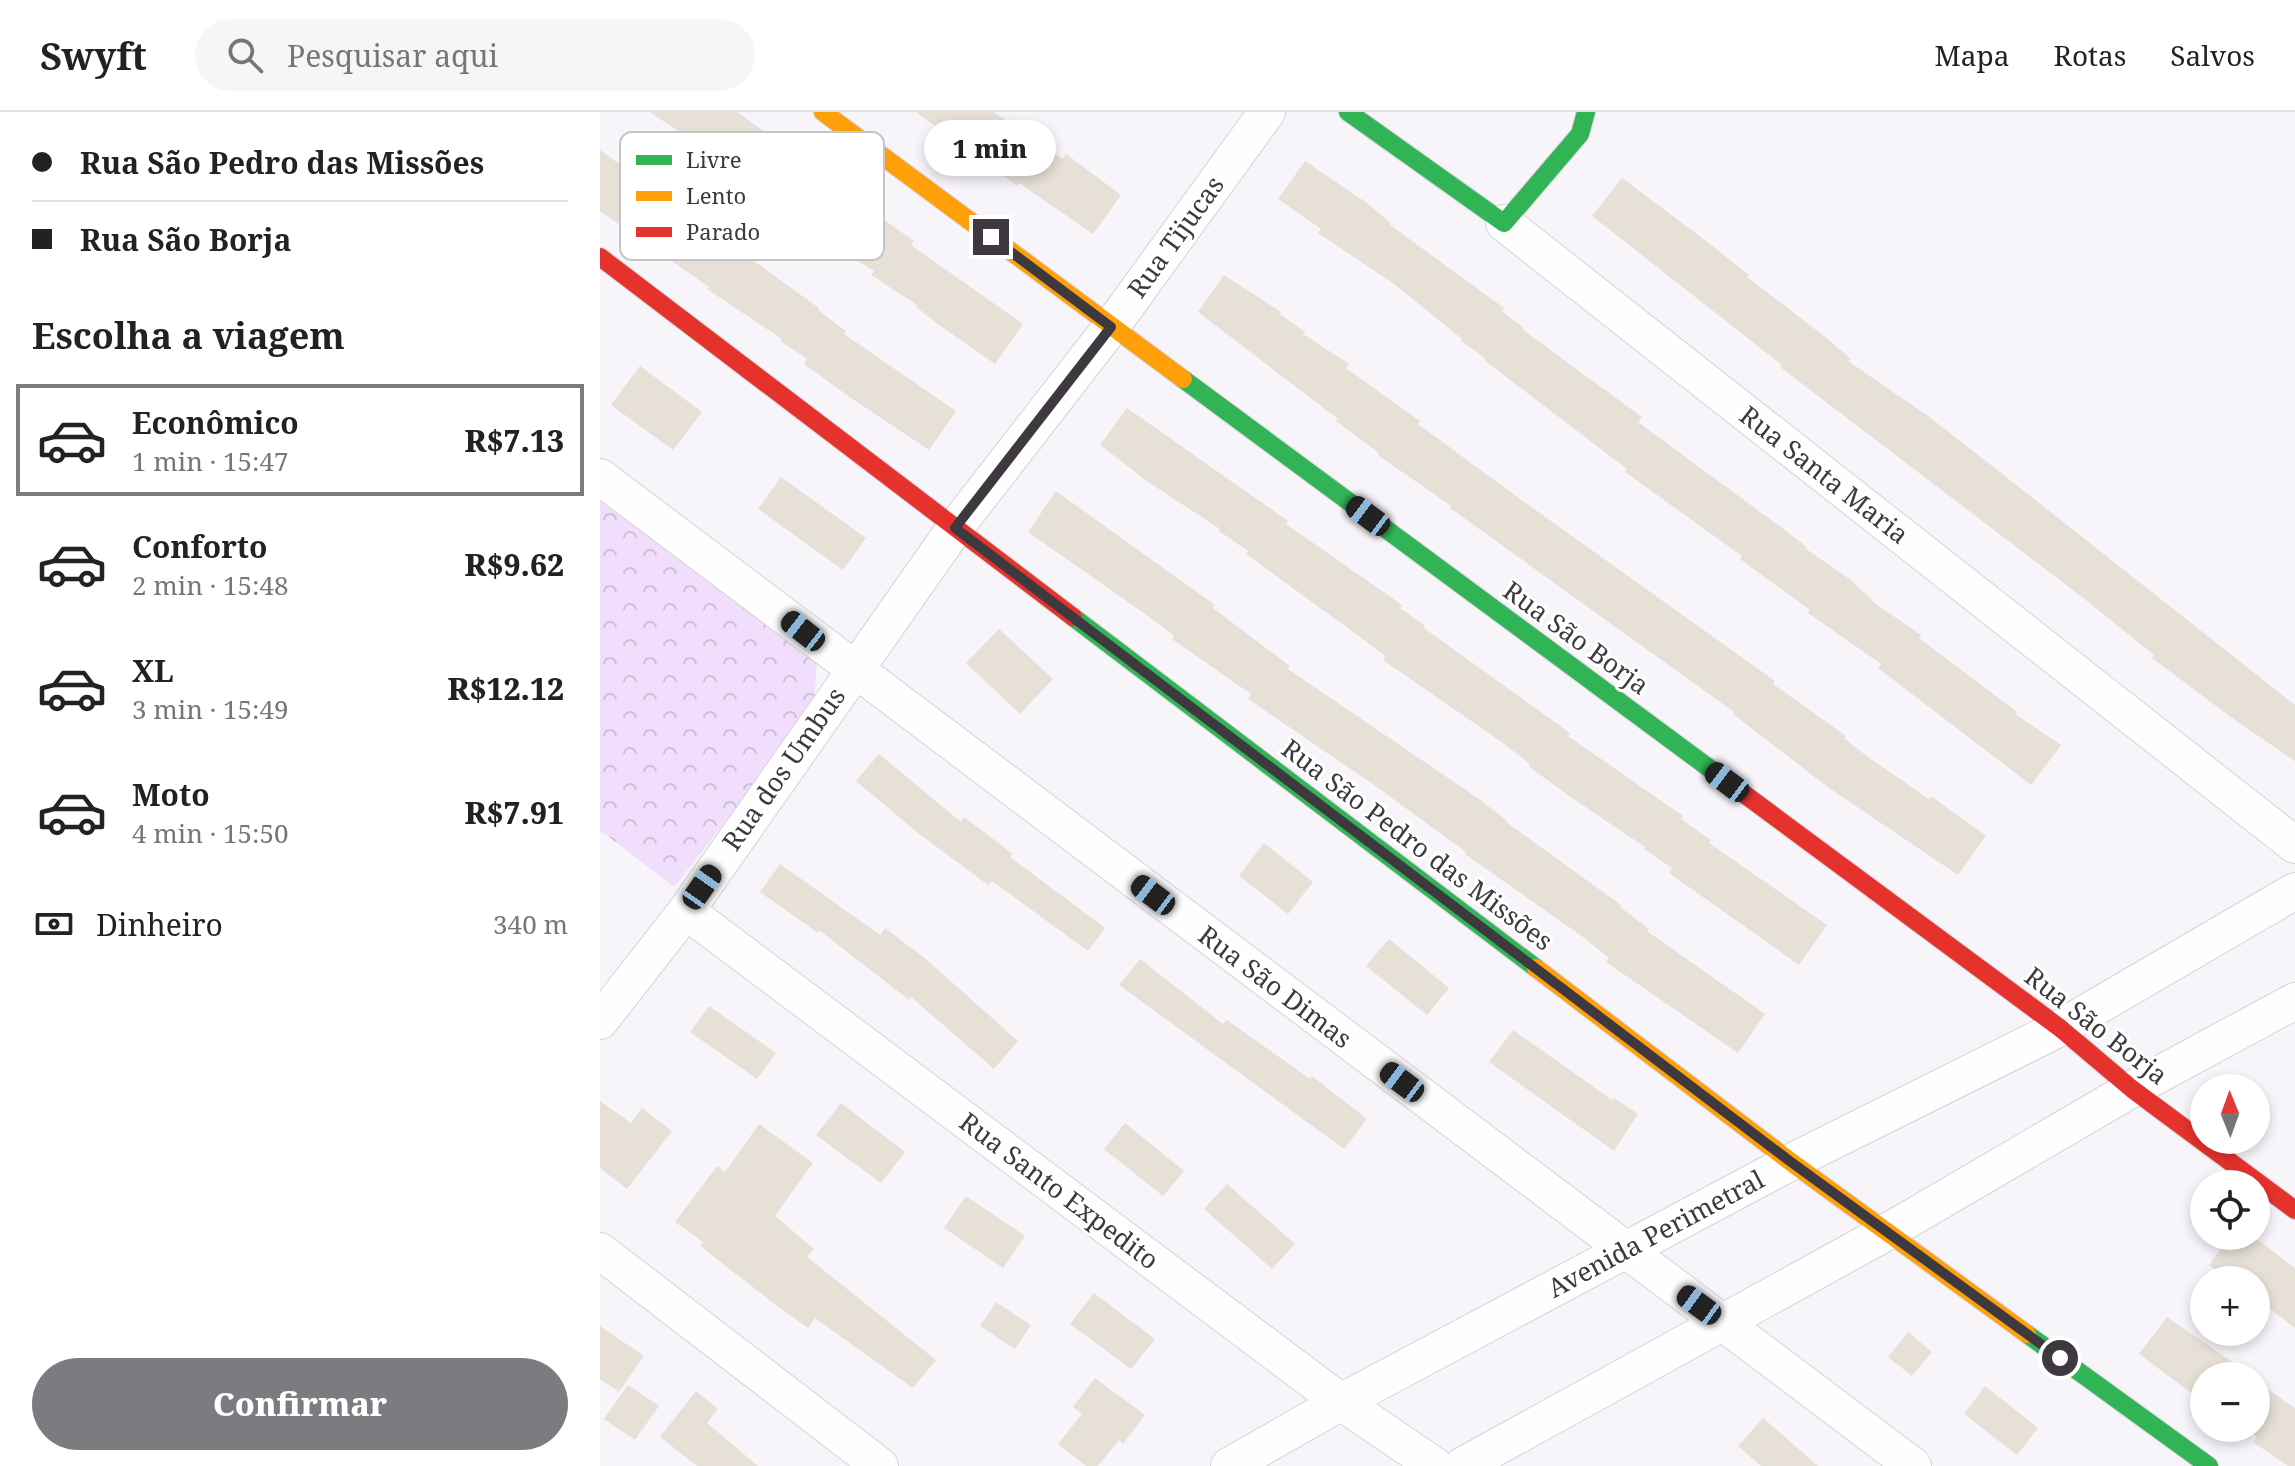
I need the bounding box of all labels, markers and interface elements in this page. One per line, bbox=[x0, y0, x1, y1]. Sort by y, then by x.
search box bbox=[195, 19, 755, 91]
text: Swyft bbox=[40, 29, 147, 81]
icon: search bbox=[223, 33, 267, 77]
text: Pesquisar aqui bbox=[287, 35, 498, 76]
text: Mapa bbox=[1935, 36, 2010, 74]
text: Rotas bbox=[2054, 36, 2126, 74]
text: Salvos bbox=[2170, 36, 2255, 74]
callout: 1 min bbox=[925, 121, 1057, 177]
text: 1 min bbox=[953, 130, 1027, 166]
legend bbox=[620, 132, 884, 260]
text: Rua São Pedro das Missões bbox=[80, 142, 484, 183]
text: Livre bbox=[686, 144, 742, 174]
street label: Rua Tijucas bbox=[1119, 168, 1232, 305]
text: Lento bbox=[686, 180, 746, 210]
text: Parado bbox=[686, 216, 760, 246]
text: Rua São Borja bbox=[80, 219, 291, 260]
route end bbox=[973, 219, 1009, 255]
text: Escolha a viagem bbox=[32, 311, 345, 360]
street label: Rua Santa Maria bbox=[1733, 397, 1917, 552]
text: Econômico bbox=[132, 402, 299, 443]
icon: car bbox=[36, 404, 108, 476]
text: R$7.13 bbox=[465, 420, 564, 461]
text: 1 min · 15:47 bbox=[132, 443, 289, 479]
car bbox=[1342, 492, 1394, 540]
text: Conforto bbox=[132, 526, 267, 567]
icon: car bbox=[36, 528, 108, 600]
text: R$9.62 bbox=[465, 544, 564, 585]
text: 2 min · 15:48 bbox=[132, 567, 289, 603]
street label: Rua São Borja bbox=[1496, 572, 1657, 702]
car bbox=[777, 607, 829, 655]
text: XL bbox=[132, 650, 174, 691]
icon: car bbox=[36, 652, 108, 724]
text: R$12.12 bbox=[448, 668, 564, 709]
street label: Rua dos Umbus bbox=[713, 680, 853, 857]
text: 3 min · 15:49 bbox=[132, 691, 289, 727]
street label: Rua São Pedro das Missões bbox=[1275, 730, 1561, 958]
car bbox=[1701, 758, 1753, 806]
text: Moto bbox=[132, 774, 210, 815]
icon: car bbox=[36, 776, 108, 848]
text: R$7.91 bbox=[465, 792, 564, 833]
text: 4 min · 15:50 bbox=[132, 815, 289, 851]
car bbox=[678, 860, 726, 914]
car bbox=[1127, 871, 1179, 919]
icon: cash bbox=[32, 902, 76, 946]
text: Dinheiro bbox=[96, 904, 223, 945]
text: 340 m bbox=[493, 906, 568, 942]
street label: Rua São Dimas bbox=[1191, 917, 1360, 1056]
street label: Rua São Borja bbox=[2018, 958, 2176, 1092]
car bbox=[1376, 1058, 1428, 1106]
north arrow bbox=[2190, 1074, 2270, 1154]
map controls bbox=[2190, 1074, 2270, 1442]
street label: Rua Santo Expedito bbox=[953, 1103, 1167, 1277]
street label: Avenida Perimetral bbox=[1541, 1161, 1770, 1305]
button: locate bbox=[2190, 1170, 2270, 1250]
button: + bbox=[2190, 1266, 2270, 1346]
car bbox=[1673, 1281, 1725, 1329]
route start bbox=[2042, 1340, 2078, 1376]
button: Confirmar bbox=[32, 1358, 568, 1450]
button: − bbox=[2190, 1362, 2270, 1442]

